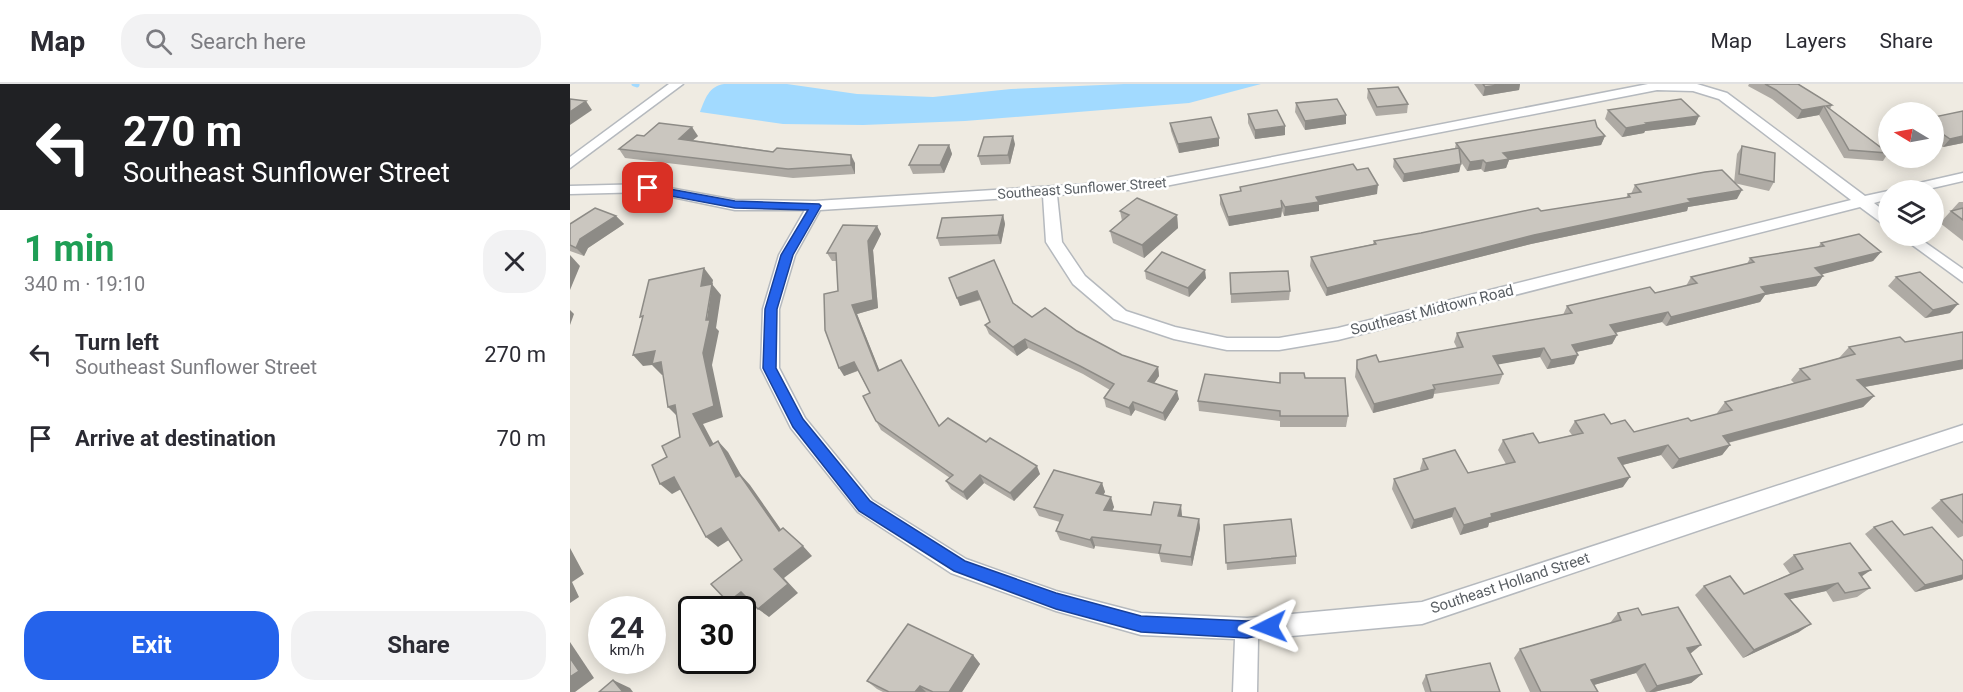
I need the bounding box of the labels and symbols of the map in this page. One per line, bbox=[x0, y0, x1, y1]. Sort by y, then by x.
north arrow bbox=[1878, 102, 1944, 168]
pin bbox=[622, 162, 673, 213]
street label: Southeast Sunflower Street bbox=[997, 174, 1167, 202]
street label: Southeast Midtown Road bbox=[1349, 281, 1515, 339]
street label: Southeast Holland Street bbox=[1428, 549, 1592, 617]
position arrow bbox=[1237, 595, 1301, 659]
speed limit sign: 30 bbox=[678, 596, 756, 674]

